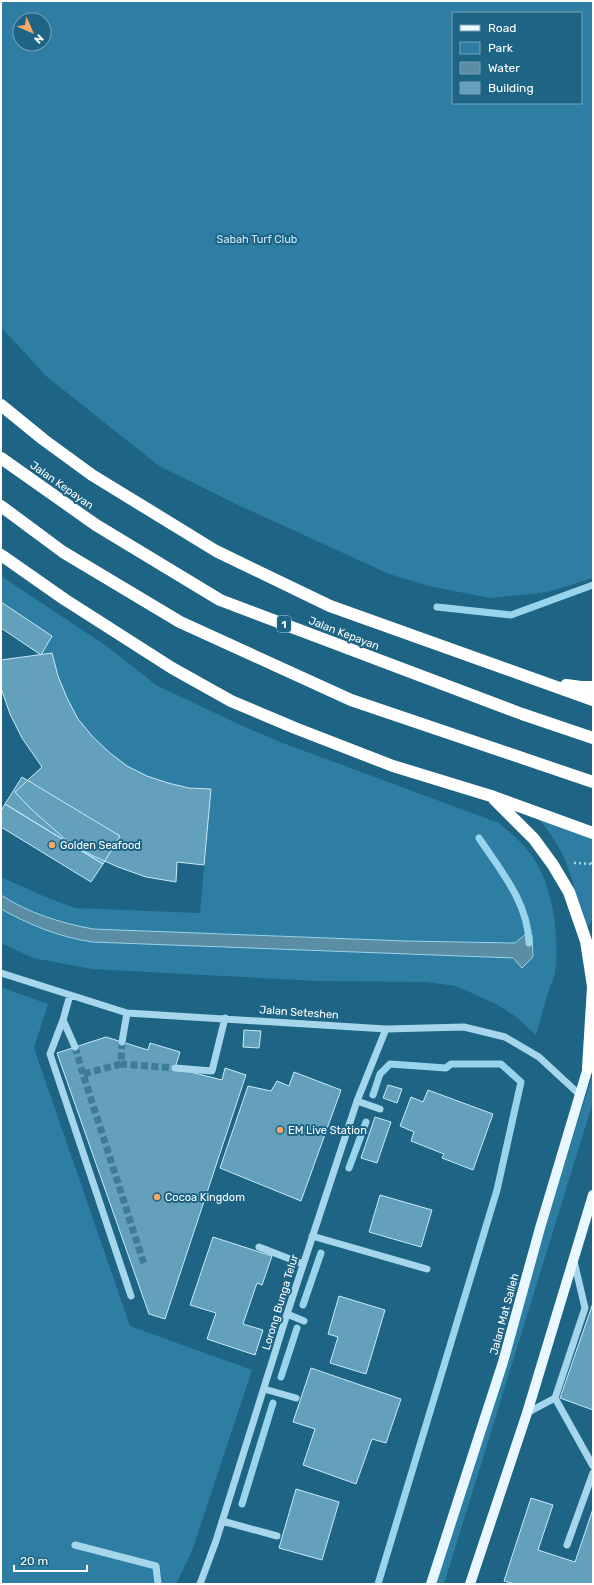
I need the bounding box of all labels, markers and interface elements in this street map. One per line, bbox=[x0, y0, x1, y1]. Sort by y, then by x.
north arrow bbox=[12, 12, 52, 52]
legend bbox=[452, 12, 582, 104]
text: Road bbox=[488, 21, 516, 35]
text: N bbox=[31, 31, 46, 46]
text: Park bbox=[488, 41, 514, 55]
text: Water bbox=[488, 61, 520, 75]
text: Building bbox=[488, 81, 534, 95]
park label: Sabah Turf Club bbox=[217, 233, 297, 246]
street label: Jalan Kepayan bbox=[27, 459, 96, 512]
street label: Jalan Kepayan bbox=[307, 614, 381, 653]
road number: 1 bbox=[277, 616, 291, 632]
place label: Golden Seafood bbox=[60, 839, 141, 852]
marker: Golden Seafood bbox=[47, 840, 57, 850]
street label: Jalan Seteshen bbox=[259, 1003, 339, 1022]
place label: EM Live Station bbox=[288, 1124, 367, 1137]
marker: EM Live Station bbox=[275, 1125, 285, 1135]
place label: Cocoa Kingdom bbox=[165, 1191, 245, 1204]
marker: Cocoa Kingdom bbox=[152, 1192, 162, 1202]
street label: Lorong Bunga Telur bbox=[260, 1252, 301, 1352]
street label: Jalan Mat Salleh bbox=[487, 1272, 522, 1356]
scale bar bbox=[14, 1547, 87, 1573]
text: 20 m bbox=[20, 1554, 48, 1568]

